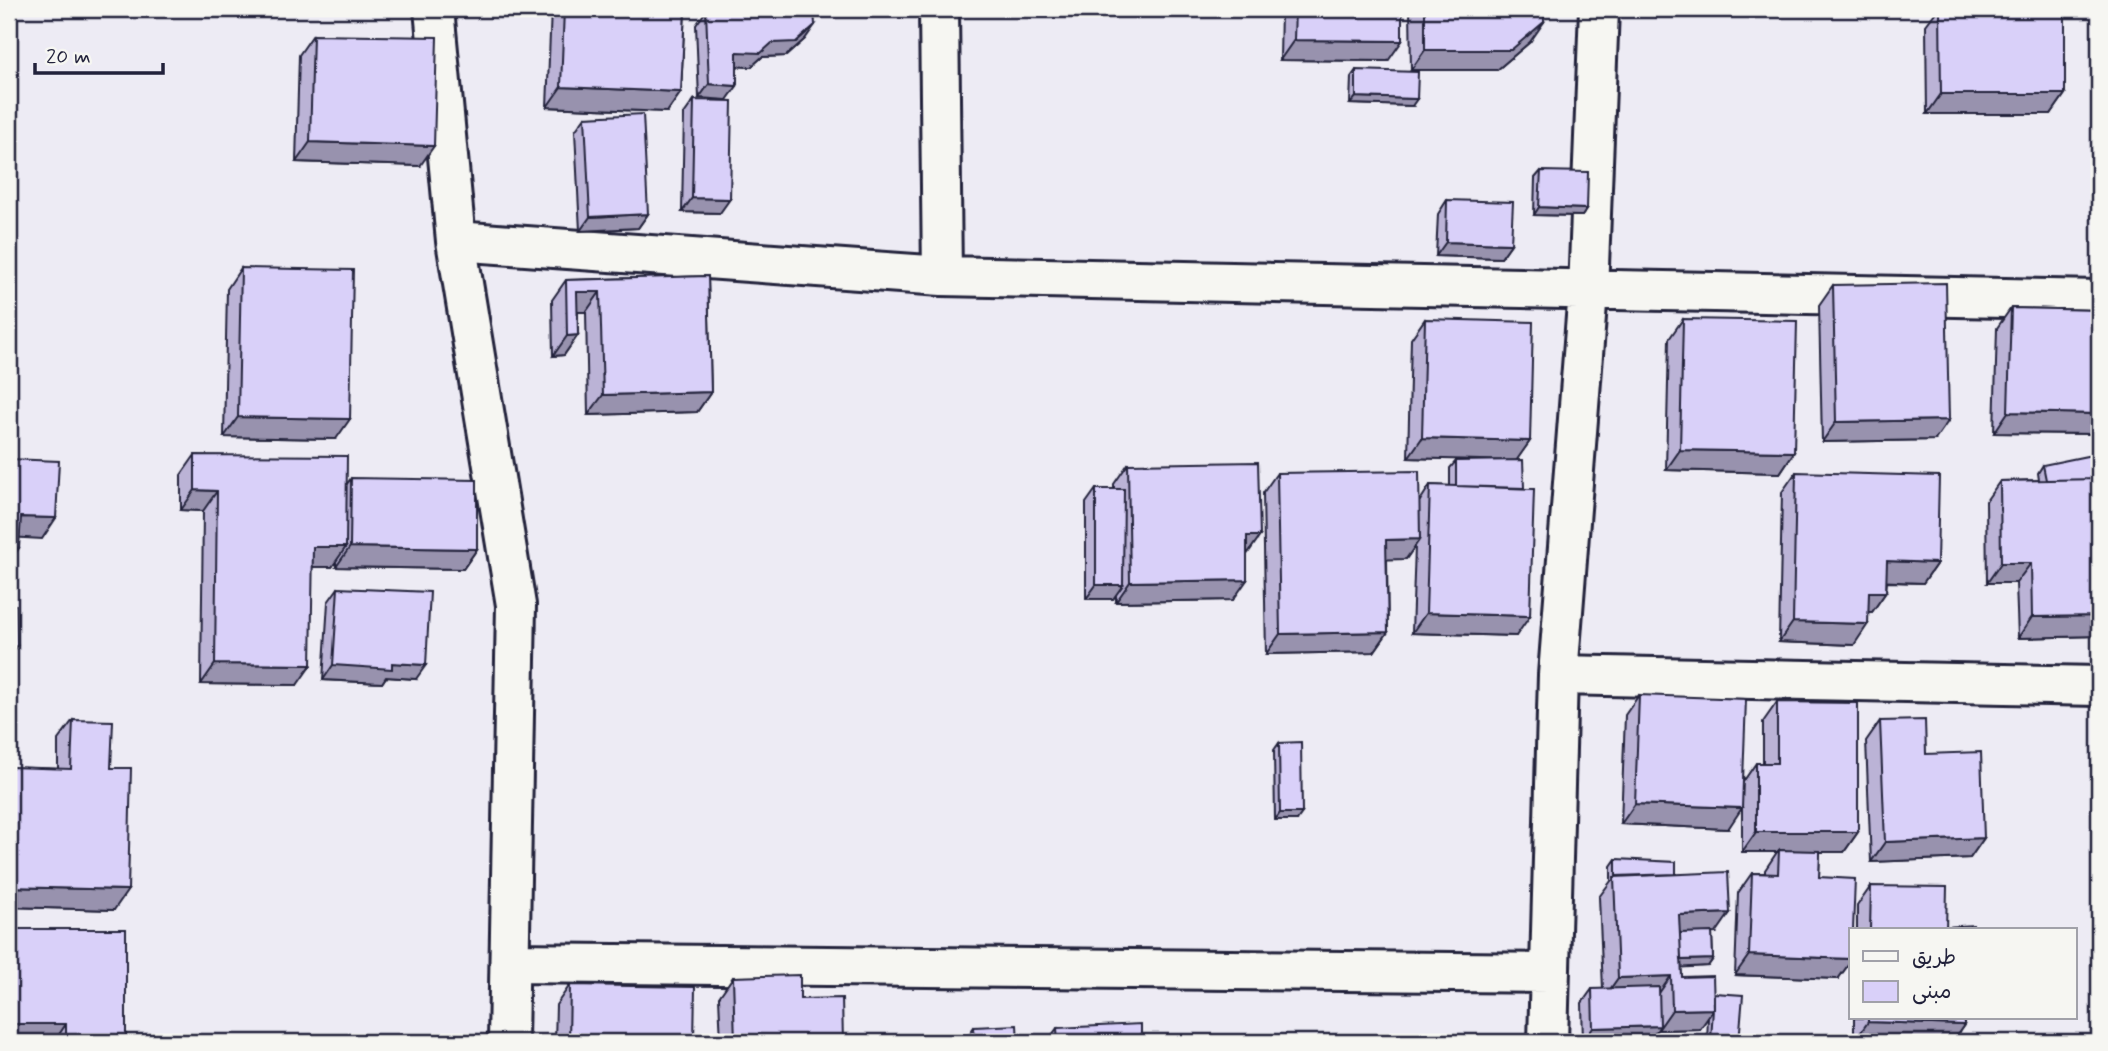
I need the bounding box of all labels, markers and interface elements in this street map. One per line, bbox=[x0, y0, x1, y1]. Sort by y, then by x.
scale bar bbox=[35, 32, 163, 76]
text: 20 m bbox=[46, 43, 91, 71]
legend bbox=[1849, 928, 2076, 1020]
text: طريق bbox=[1912, 944, 1956, 972]
text: مبنى bbox=[1912, 978, 1951, 1006]

